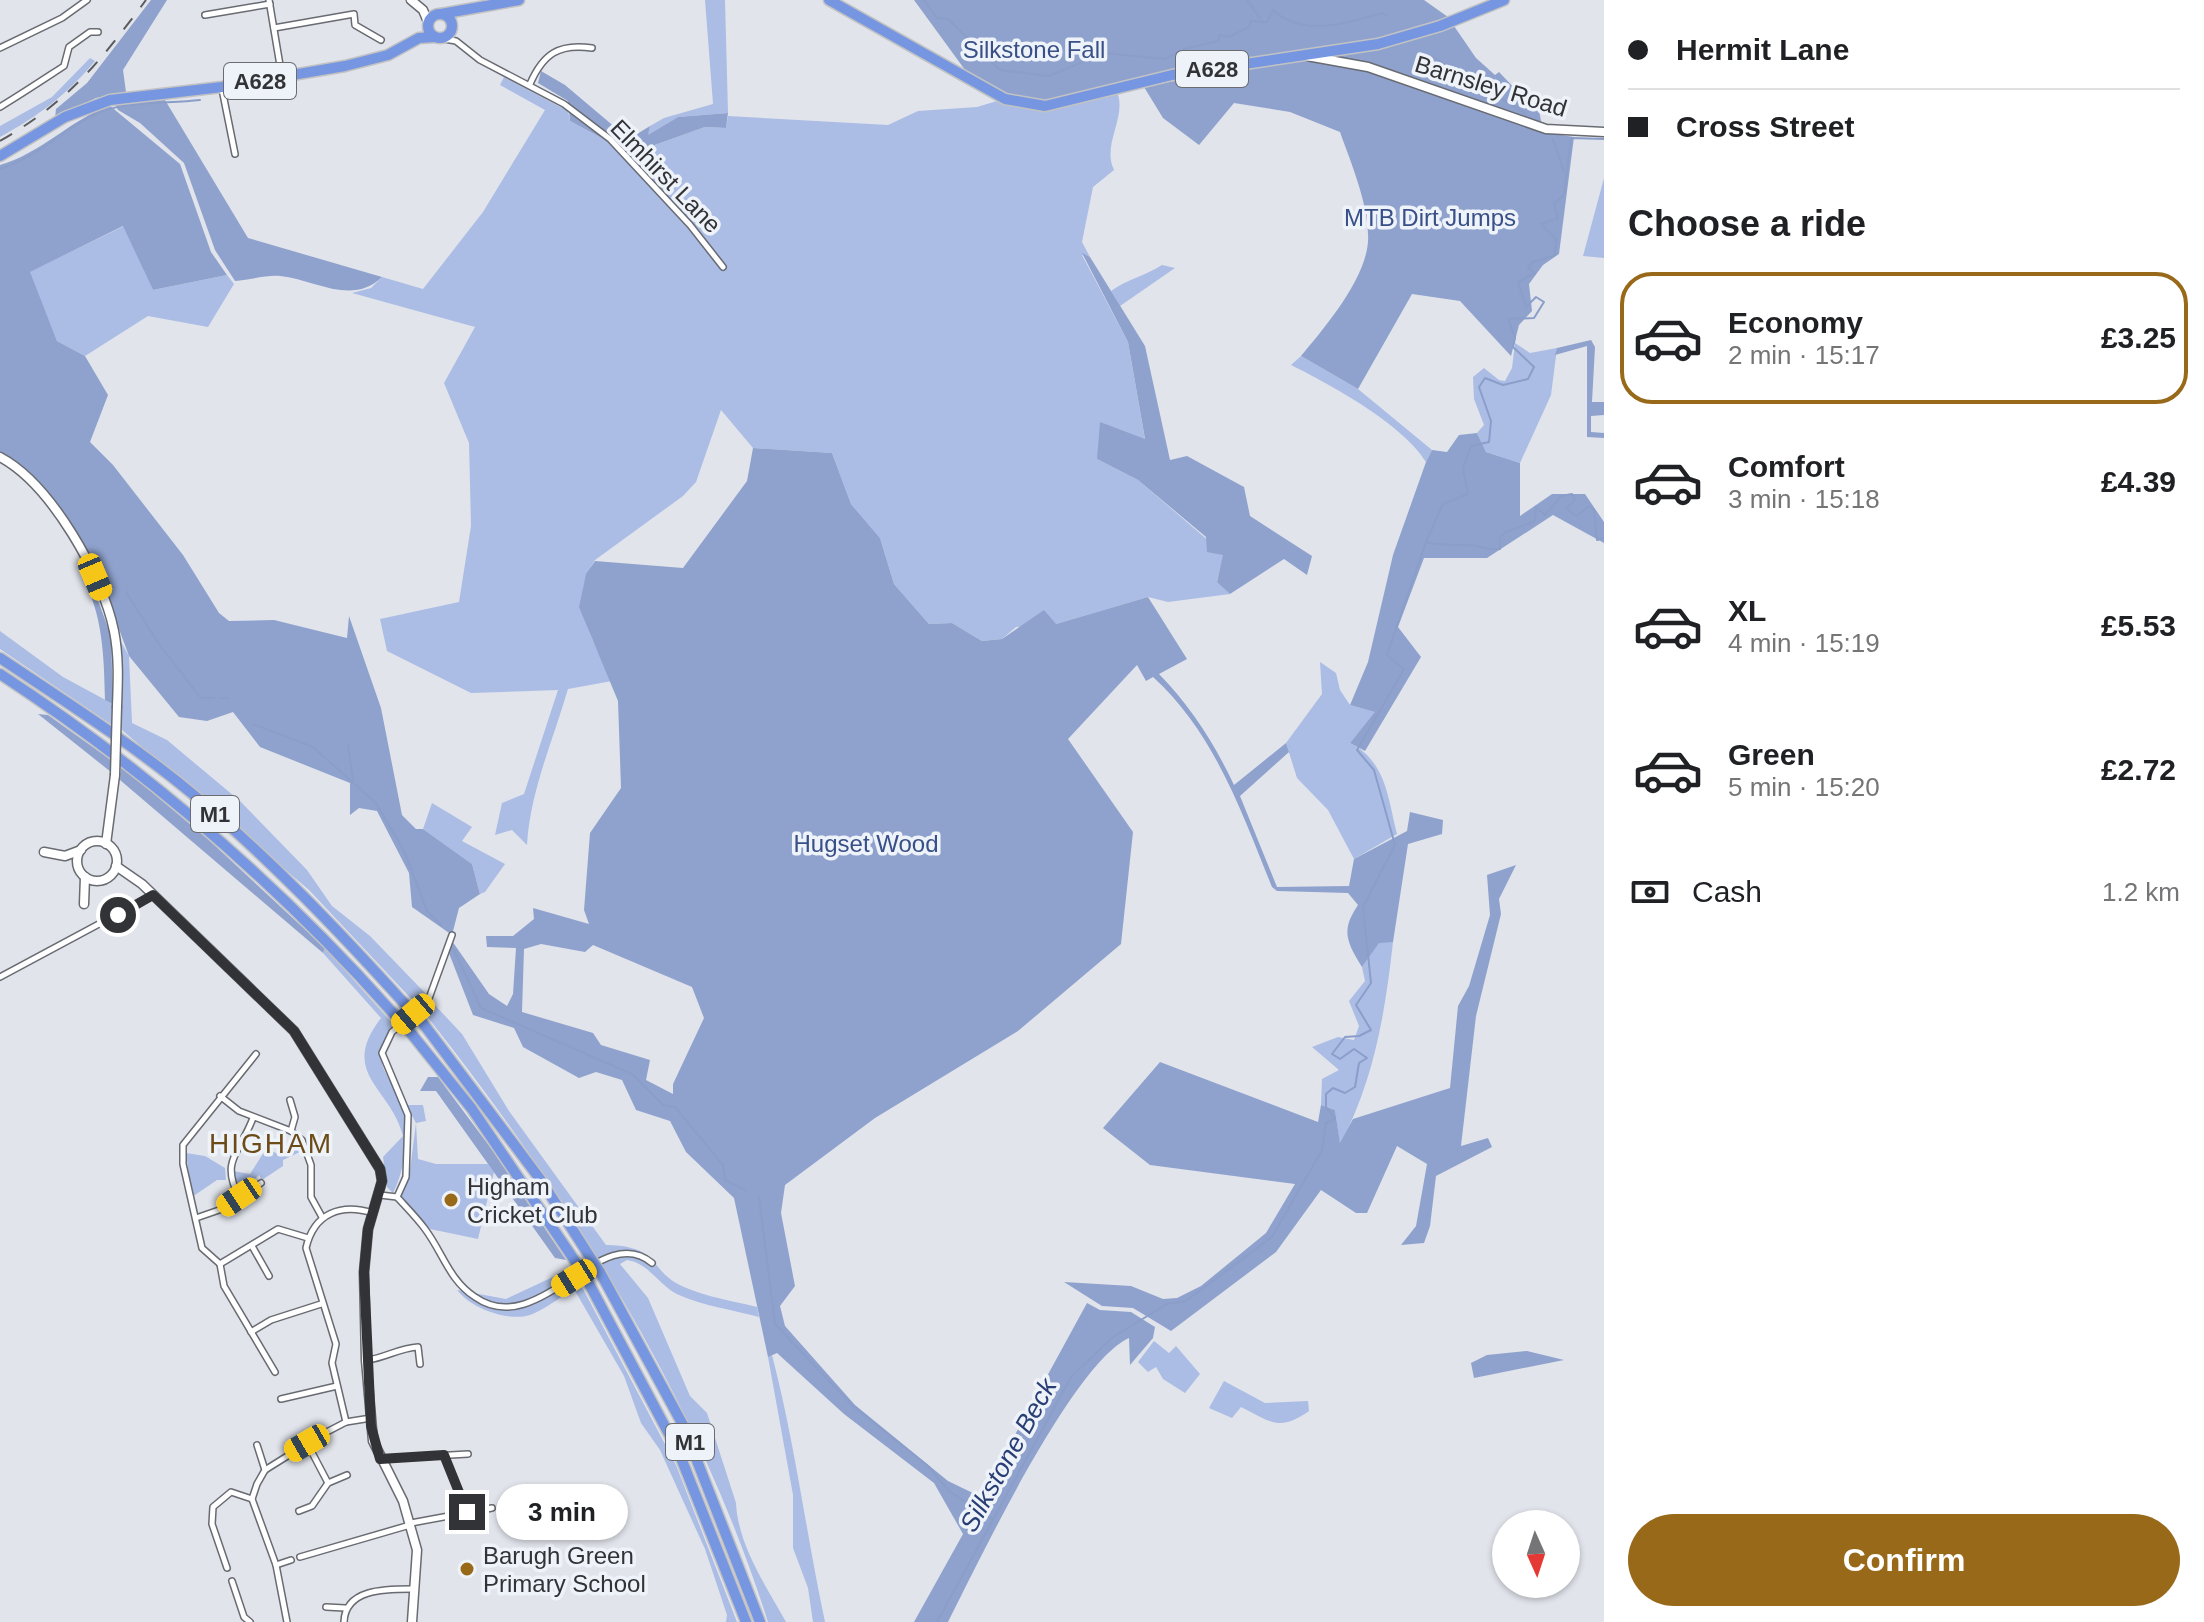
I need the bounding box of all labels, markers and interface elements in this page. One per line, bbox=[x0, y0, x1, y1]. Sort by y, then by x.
text: Hermit Lane bbox=[1676, 33, 1849, 66]
park label: Silkstone Fall bbox=[963, 36, 1105, 63]
street label: Barnsley Road bbox=[1412, 50, 1570, 122]
road number: A628 bbox=[1176, 51, 1248, 87]
road number: A628 bbox=[224, 63, 296, 99]
text: Cross Street bbox=[1676, 110, 1854, 143]
street label: Elmhirst Lane bbox=[605, 114, 727, 238]
text: Choose a ride bbox=[1628, 203, 1866, 244]
park label: MTB Dirt Jumps bbox=[1344, 204, 1516, 231]
icon: car bbox=[1632, 302, 1704, 374]
text: Economy bbox=[1728, 306, 1863, 339]
text: £3.25 bbox=[2101, 321, 2176, 354]
text: 2 min · 15:17 bbox=[1728, 340, 1880, 370]
icon: car bbox=[1632, 446, 1704, 518]
text: Comfort bbox=[1728, 450, 1845, 483]
text: £4.39 bbox=[2101, 465, 2176, 498]
text: 3 min · 15:18 bbox=[1728, 484, 1880, 514]
car bbox=[75, 550, 115, 604]
icon: car bbox=[1632, 590, 1704, 662]
text: XL bbox=[1728, 594, 1766, 627]
text: £5.53 bbox=[2101, 609, 2176, 642]
text: 4 min · 15:19 bbox=[1728, 628, 1880, 658]
icon: car bbox=[1632, 734, 1704, 806]
text: Green bbox=[1728, 738, 1815, 771]
text: £2.72 bbox=[2101, 753, 2176, 786]
text: 5 min · 15:20 bbox=[1728, 772, 1880, 802]
road number: M1 bbox=[191, 796, 239, 832]
park label: Hugset Wood bbox=[794, 830, 938, 857]
icon: cash bbox=[1628, 870, 1672, 914]
text: Cash bbox=[1692, 875, 1762, 908]
text: 1.2 km bbox=[2102, 877, 2180, 907]
route start bbox=[100, 897, 136, 933]
car bbox=[387, 989, 439, 1039]
district label: HIGHAM bbox=[209, 1128, 333, 1159]
place label: Higham Cricket Club bbox=[467, 1173, 598, 1228]
car bbox=[212, 1174, 266, 1220]
marker: Higham Cricket Club bbox=[442, 1191, 460, 1209]
car bbox=[547, 1255, 601, 1301]
water label: Silkstone Beck bbox=[954, 1371, 1063, 1537]
car bbox=[280, 1421, 334, 1465]
road number: M1 bbox=[666, 1424, 714, 1460]
callout: 3 min bbox=[495, 1484, 627, 1540]
route end bbox=[449, 1494, 485, 1530]
text: 3 min bbox=[528, 1497, 596, 1527]
north arrow bbox=[1492, 1510, 1580, 1598]
map controls bbox=[1492, 1510, 1580, 1598]
button: Confirm bbox=[1628, 1514, 2180, 1606]
place label: Barugh Green Primary School bbox=[483, 1542, 646, 1597]
marker: Barugh Green Primary School bbox=[458, 1560, 476, 1578]

